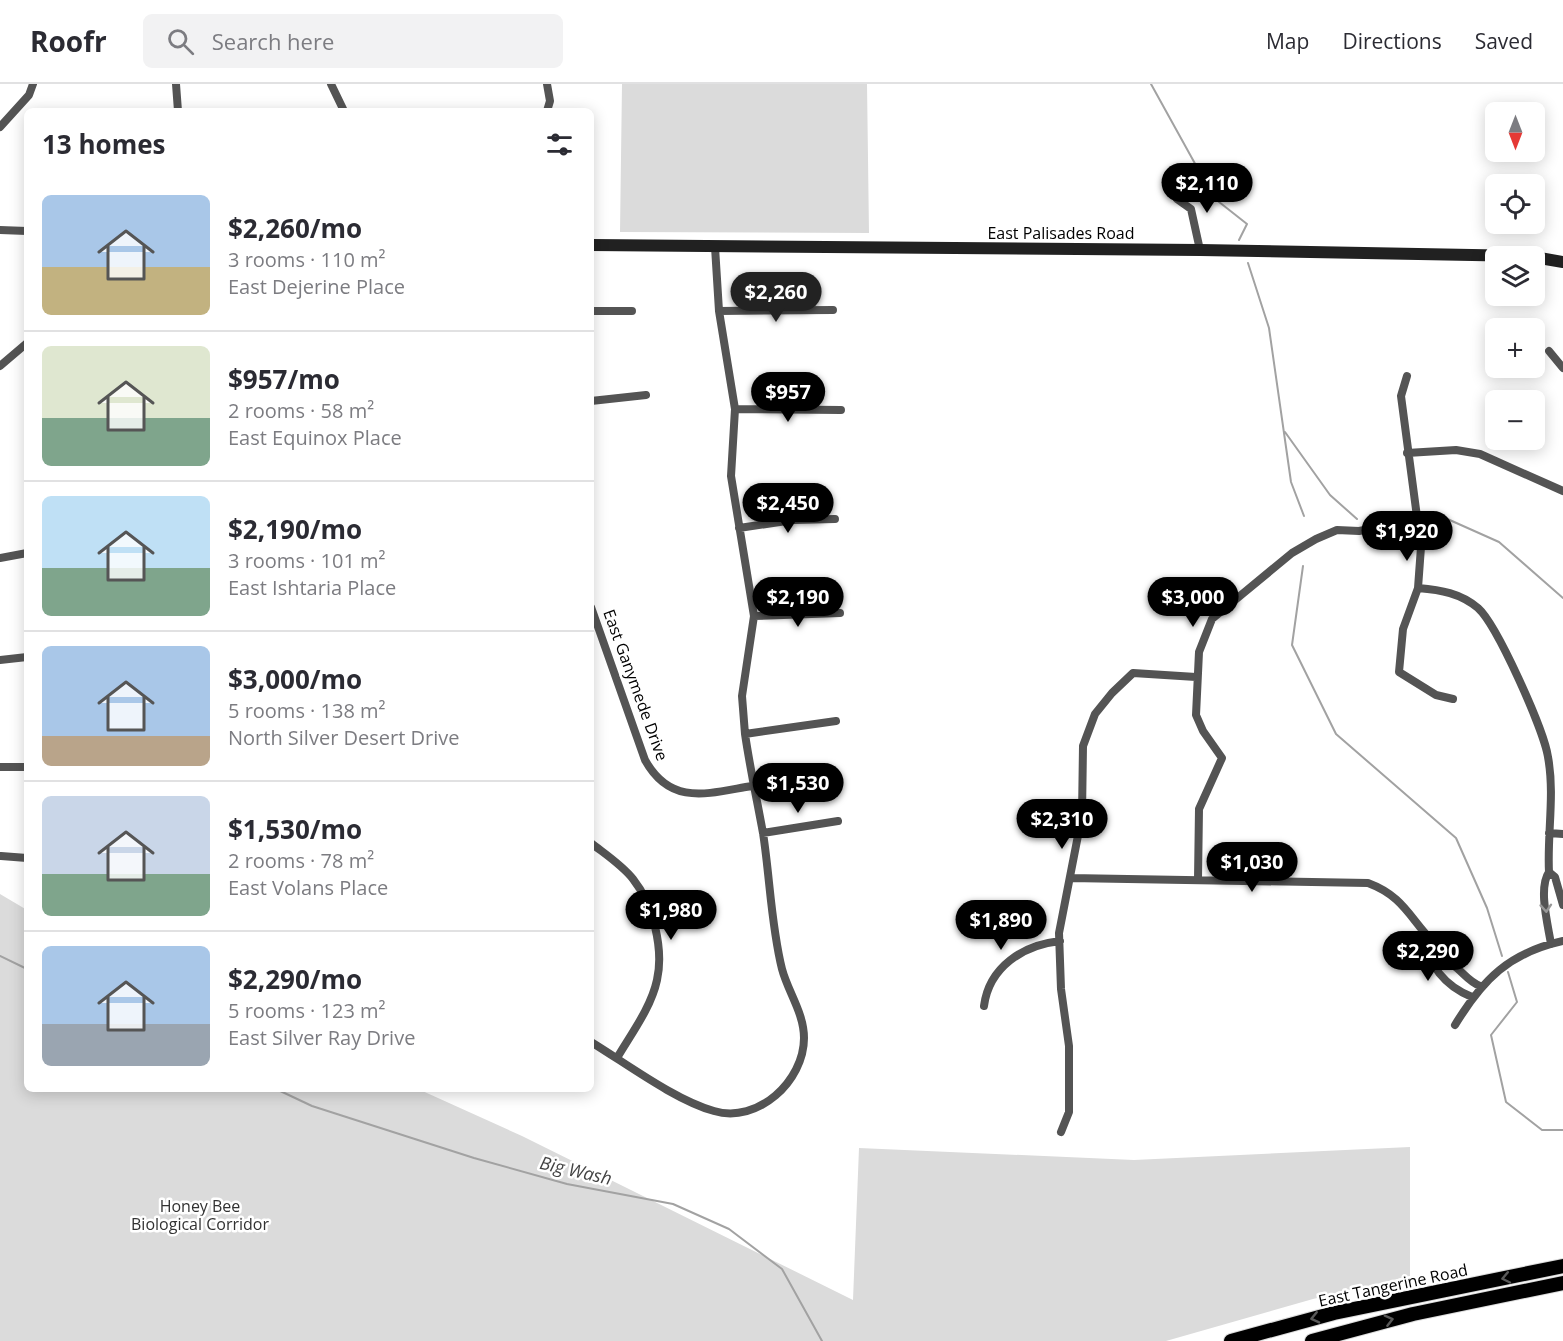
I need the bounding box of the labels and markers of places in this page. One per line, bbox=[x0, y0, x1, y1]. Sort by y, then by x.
pin: $2,110 bbox=[1158, 163, 1256, 214]
pin: $2,260 bbox=[727, 272, 825, 323]
pin: $957 bbox=[752, 372, 824, 423]
pin: $2,450 bbox=[739, 483, 837, 534]
pin: $1,920 bbox=[1358, 511, 1456, 562]
pin: $2,190 bbox=[749, 577, 847, 628]
pin: $3,000 bbox=[1144, 577, 1242, 628]
pin: $1,530 bbox=[749, 763, 847, 814]
pin: $2,310 bbox=[1013, 799, 1111, 850]
pin: $1,030 bbox=[1203, 842, 1301, 893]
pin: $1,980 bbox=[622, 890, 720, 941]
pin: $1,890 bbox=[952, 900, 1050, 951]
pin: $2,290 bbox=[1379, 931, 1477, 982]

